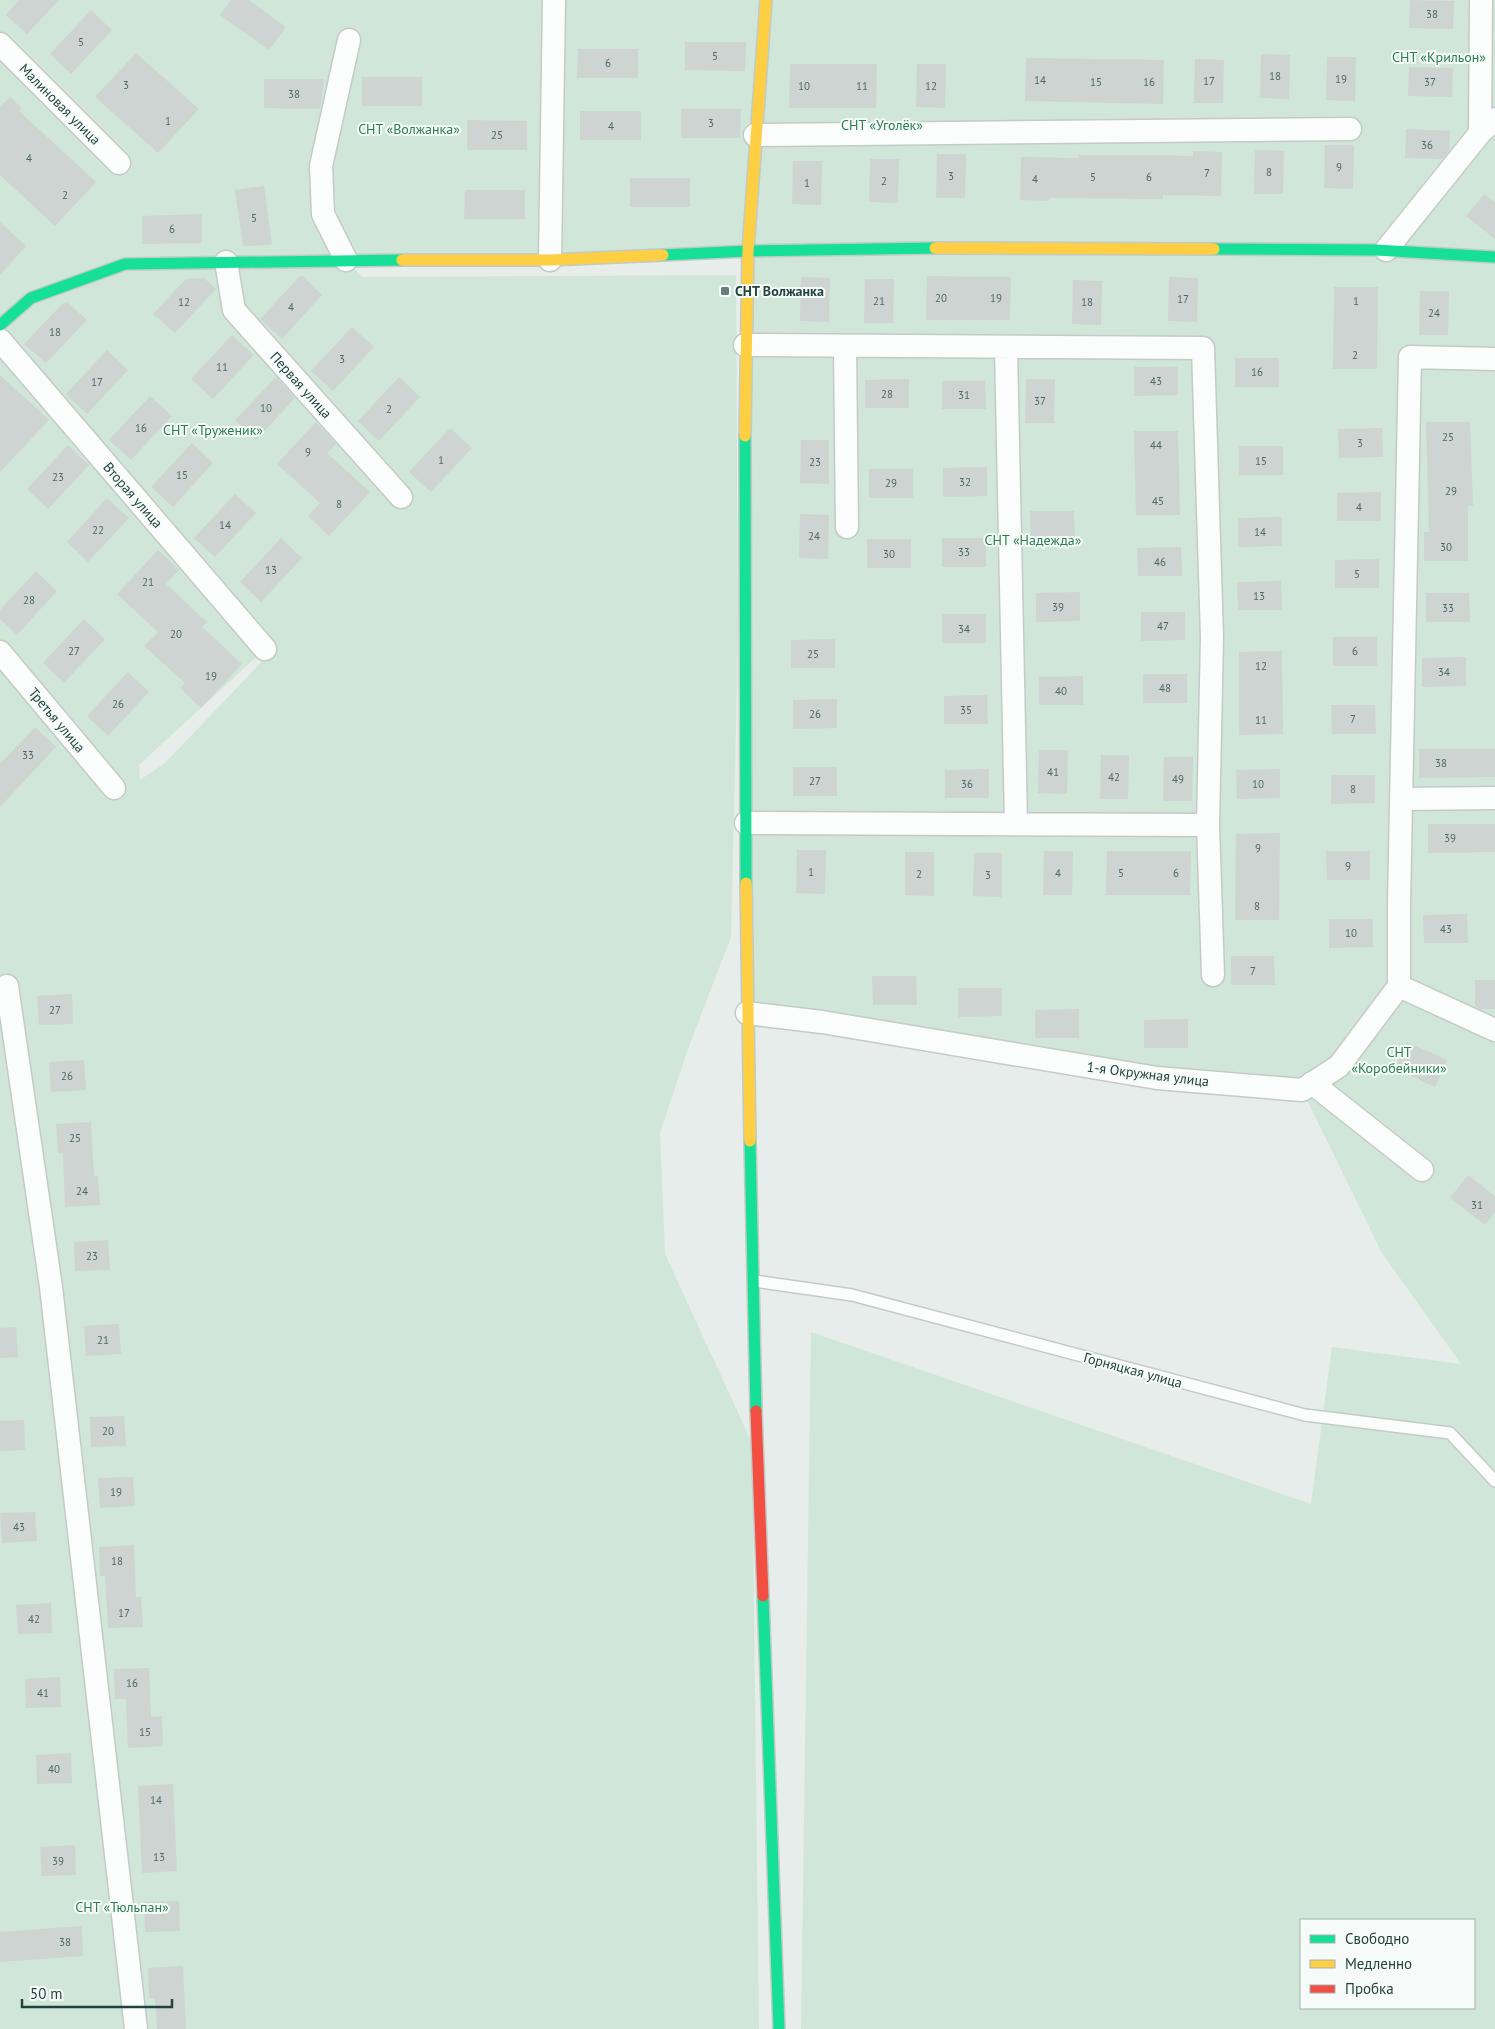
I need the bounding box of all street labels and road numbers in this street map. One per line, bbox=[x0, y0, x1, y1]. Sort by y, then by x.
street label: Малиновая улица bbox=[16, 60, 104, 148]
street label: Первая улица bbox=[266, 348, 336, 422]
street label: Вторая улица bbox=[99, 458, 167, 532]
street label: Третья улица bbox=[25, 684, 89, 756]
street label: 1-я Окружная улица bbox=[1086, 1058, 1210, 1090]
street label: Горняцкая улица bbox=[1082, 1348, 1184, 1392]

